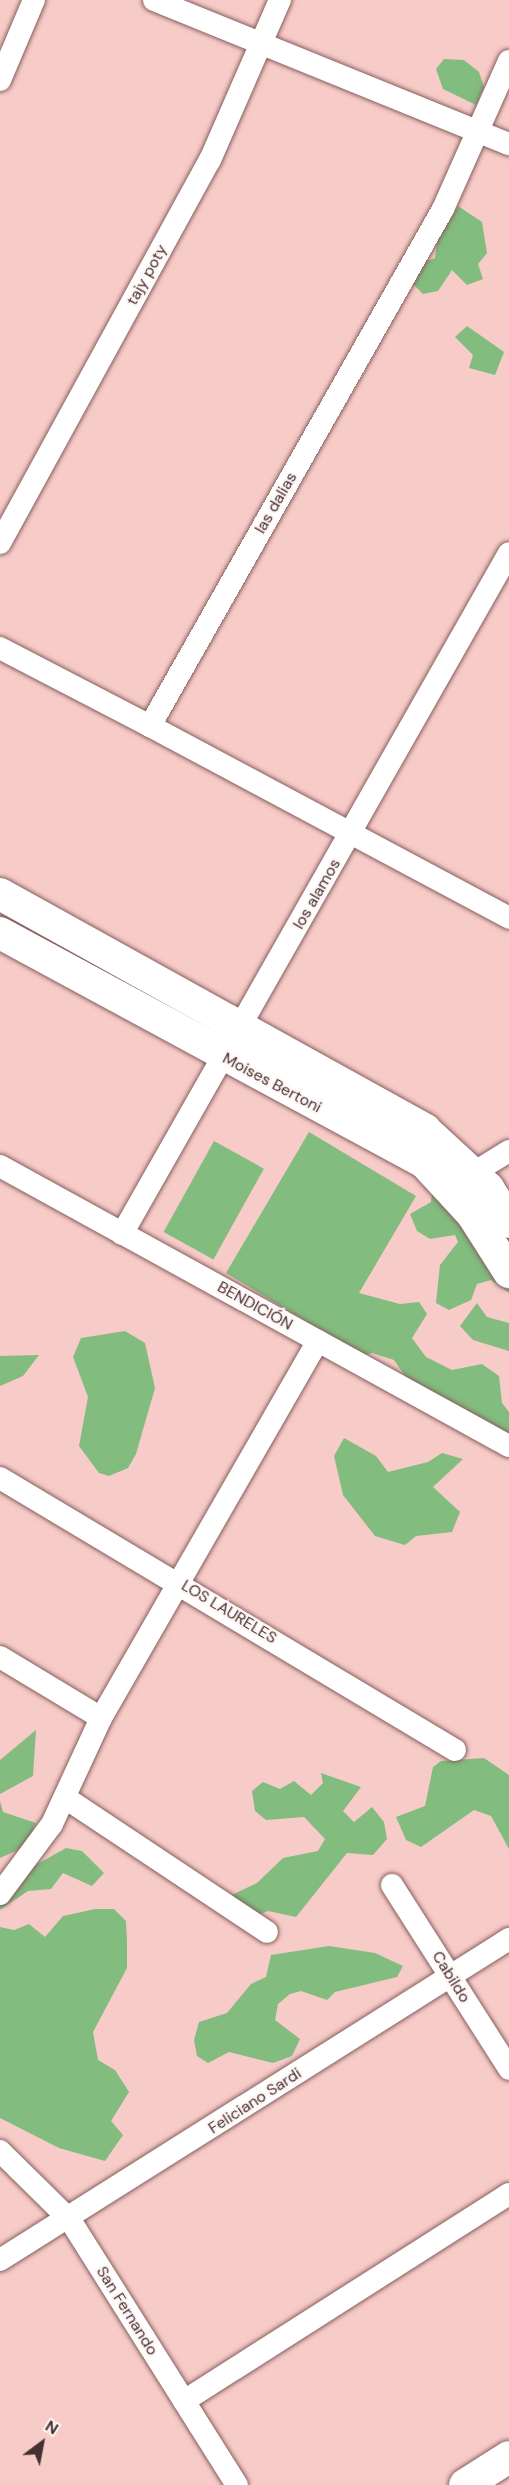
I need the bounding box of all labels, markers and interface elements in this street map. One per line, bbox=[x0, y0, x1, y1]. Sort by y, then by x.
street label: tajy poty bbox=[123, 241, 171, 309]
street label: las dalias bbox=[251, 469, 301, 537]
street label: los alamos bbox=[289, 855, 345, 933]
street label: Moises Bertoni bbox=[219, 1049, 325, 1117]
street label: BENDICIÓN bbox=[214, 1277, 296, 1335]
street label: LOS LAURELES bbox=[178, 1576, 280, 1648]
street label: Cabildo bbox=[428, 1948, 474, 2006]
street label: Feliciano Sardi bbox=[205, 2064, 305, 2138]
street label: San Fernando bbox=[92, 2263, 162, 2359]
north arrow bbox=[12, 2413, 72, 2473]
text: N bbox=[41, 2415, 62, 2439]

